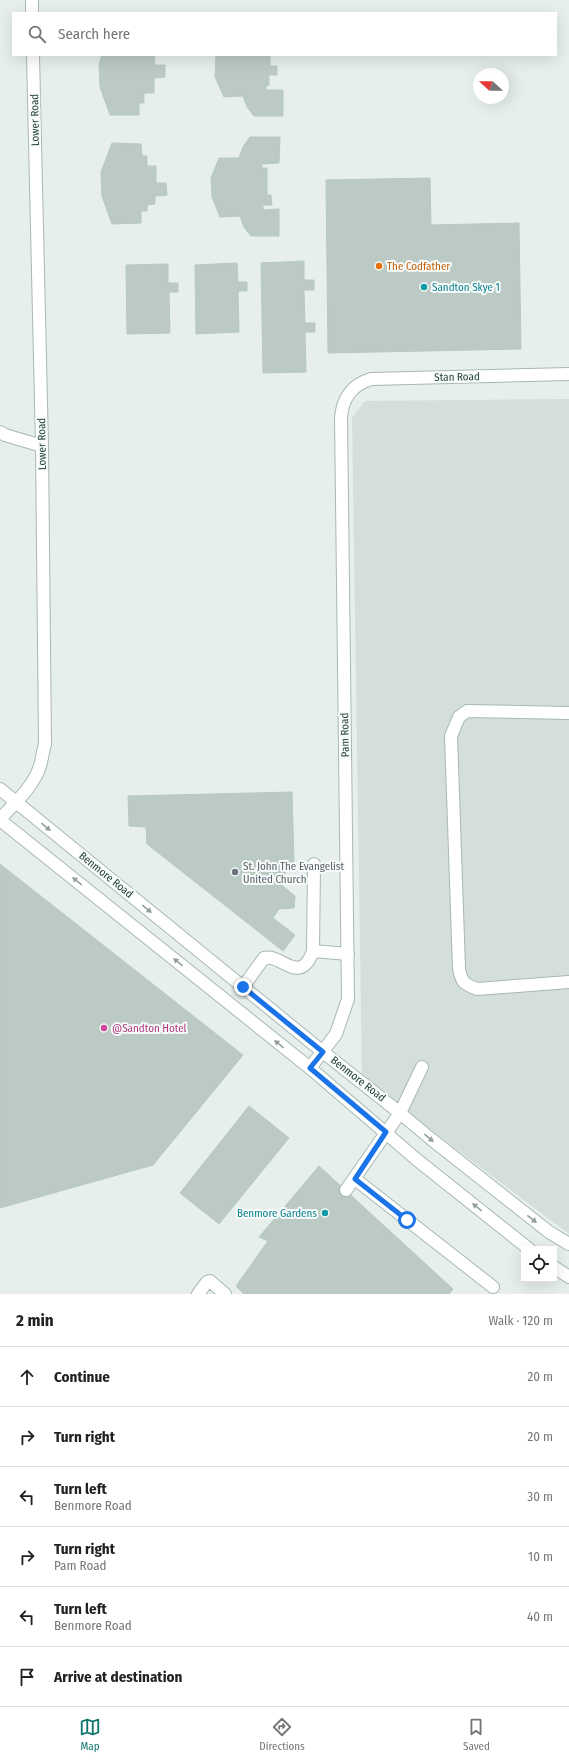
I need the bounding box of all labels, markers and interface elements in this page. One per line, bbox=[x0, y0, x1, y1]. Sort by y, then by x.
search box bbox=[12, 12, 557, 56]
icon: search bbox=[26, 23, 48, 45]
text: Search here bbox=[58, 25, 130, 43]
north arrow bbox=[473, 68, 509, 104]
street label: Lower Road bbox=[28, 94, 42, 146]
place label: The Codfather bbox=[387, 260, 450, 273]
marker: The Codfather bbox=[374, 261, 384, 271]
place label: Sandton Skye 1 bbox=[432, 281, 500, 294]
marker: Sandton Skye 1 bbox=[419, 282, 429, 292]
street label: Stan Road bbox=[434, 370, 480, 384]
street label: Lower Road bbox=[35, 418, 49, 470]
street label: Pam Road bbox=[338, 713, 352, 757]
one-way arrow bbox=[41, 823, 52, 832]
street label: Benmore Road bbox=[76, 849, 136, 901]
place label: St. John The Evangelist United Church bbox=[243, 860, 345, 886]
marker: St. John The Evangelist United Church bbox=[230, 867, 240, 877]
one-way arrow bbox=[71, 877, 82, 885]
one-way arrow bbox=[142, 905, 153, 914]
one-way arrow bbox=[173, 958, 184, 967]
route end bbox=[234, 978, 252, 996]
place label: @Sandton Hotel bbox=[112, 1022, 187, 1035]
marker: @Sandton Hotel bbox=[99, 1023, 109, 1033]
one-way arrow bbox=[274, 1040, 285, 1048]
street label: Benmore Road bbox=[328, 1054, 388, 1104]
one-way arrow bbox=[424, 1134, 435, 1143]
one-way arrow bbox=[472, 1203, 483, 1212]
place label: Benmore Gardens bbox=[237, 1207, 317, 1220]
marker: Benmore Gardens bbox=[320, 1208, 330, 1218]
route start bbox=[398, 1211, 416, 1229]
one-way arrow bbox=[526, 1214, 537, 1223]
map controls bbox=[521, 1246, 557, 1282]
button: locate bbox=[521, 1246, 557, 1282]
text: 2 min bbox=[16, 1310, 54, 1331]
text: Walk · 120 m bbox=[488, 1313, 553, 1328]
icon: ahead bbox=[16, 1366, 38, 1388]
text: Continue bbox=[54, 1368, 110, 1386]
text: 20 m bbox=[527, 1369, 553, 1384]
icon: right bbox=[16, 1426, 38, 1448]
text: Turn right bbox=[54, 1428, 115, 1446]
text: 20 m bbox=[527, 1429, 553, 1444]
text: Turn left bbox=[54, 1480, 107, 1498]
icon: left bbox=[16, 1486, 38, 1508]
text: 30 m bbox=[527, 1489, 553, 1504]
text: Benmore Road bbox=[54, 1498, 132, 1513]
text: Turn right bbox=[54, 1540, 115, 1558]
icon: right bbox=[16, 1546, 38, 1568]
text: 10 m bbox=[528, 1549, 553, 1564]
text: Pam Road bbox=[54, 1558, 107, 1573]
text: Turn left bbox=[54, 1600, 107, 1618]
icon: left bbox=[16, 1606, 38, 1628]
text: 40 m bbox=[527, 1609, 553, 1624]
text: Benmore Road bbox=[54, 1618, 132, 1633]
icon: arrive bbox=[16, 1666, 38, 1688]
text: Arrive at destination bbox=[54, 1668, 182, 1686]
tab: Map bbox=[79, 1716, 101, 1753]
tab: Directions bbox=[259, 1716, 305, 1753]
tab: Saved bbox=[463, 1716, 490, 1753]

